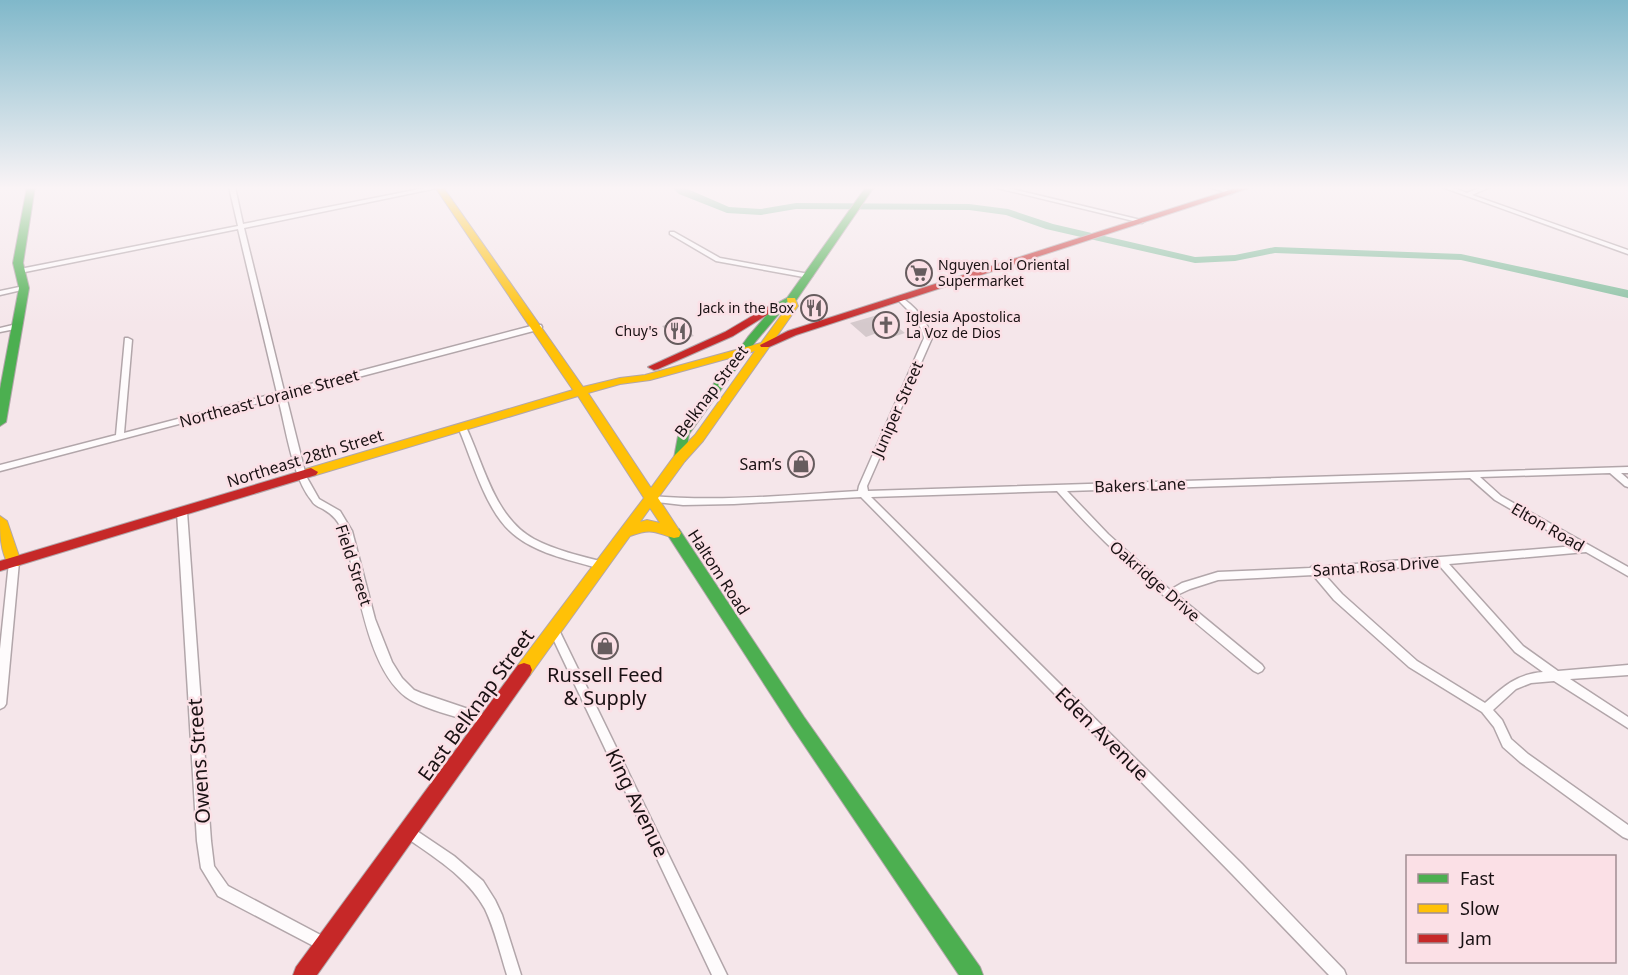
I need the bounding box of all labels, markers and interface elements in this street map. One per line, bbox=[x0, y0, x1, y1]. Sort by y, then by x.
place label: Nguyen Loi Oriental Supermarket bbox=[938, 255, 1070, 290]
supermarket icon: Nguyen Loi Oriental Supermarket bbox=[904, 258, 934, 288]
restaurant icon: Jack in the Box bbox=[799, 293, 829, 323]
place label: Jack in the Box bbox=[697, 298, 795, 317]
place label: Iglesia Apostolica La Voz de Dios bbox=[906, 307, 1021, 342]
church icon: Iglesia Apostolica La Voz de Dios bbox=[871, 310, 901, 340]
restaurant icon: Chuy's bbox=[663, 316, 693, 346]
place label: Chuy's bbox=[615, 321, 658, 340]
street label: Belknap Street bbox=[669, 340, 753, 441]
street label: Juniper Street bbox=[865, 357, 928, 462]
street label: Northeast Loraine Street bbox=[177, 363, 361, 433]
street label: Northeast 28th Street bbox=[224, 424, 386, 492]
shop icon: Sam’s bbox=[786, 449, 816, 479]
place label: Sam’s bbox=[739, 453, 782, 475]
street label: Bakers Lane bbox=[1094, 472, 1186, 498]
street label: Elton Road bbox=[1507, 497, 1589, 557]
street label: Field Street bbox=[331, 522, 378, 609]
street label: Haltom Road bbox=[683, 525, 755, 619]
street label: Oakridge Drive bbox=[1105, 536, 1205, 626]
street label: Santa Rosa Drive bbox=[1312, 551, 1440, 581]
street label: East Belknap Street bbox=[411, 623, 540, 786]
shop icon: Russell Feed & Supply bbox=[590, 631, 620, 661]
place label: Russell Feed & Supply bbox=[547, 661, 663, 711]
street label: Eden Avenue bbox=[1050, 681, 1155, 786]
street label: Owens Street bbox=[181, 697, 216, 825]
street label: King Avenue bbox=[600, 744, 675, 862]
legend bbox=[1406, 855, 1616, 963]
text: Fast bbox=[1460, 866, 1495, 890]
text: Slow bbox=[1460, 896, 1499, 920]
text: Jam bbox=[1458, 926, 1492, 950]

